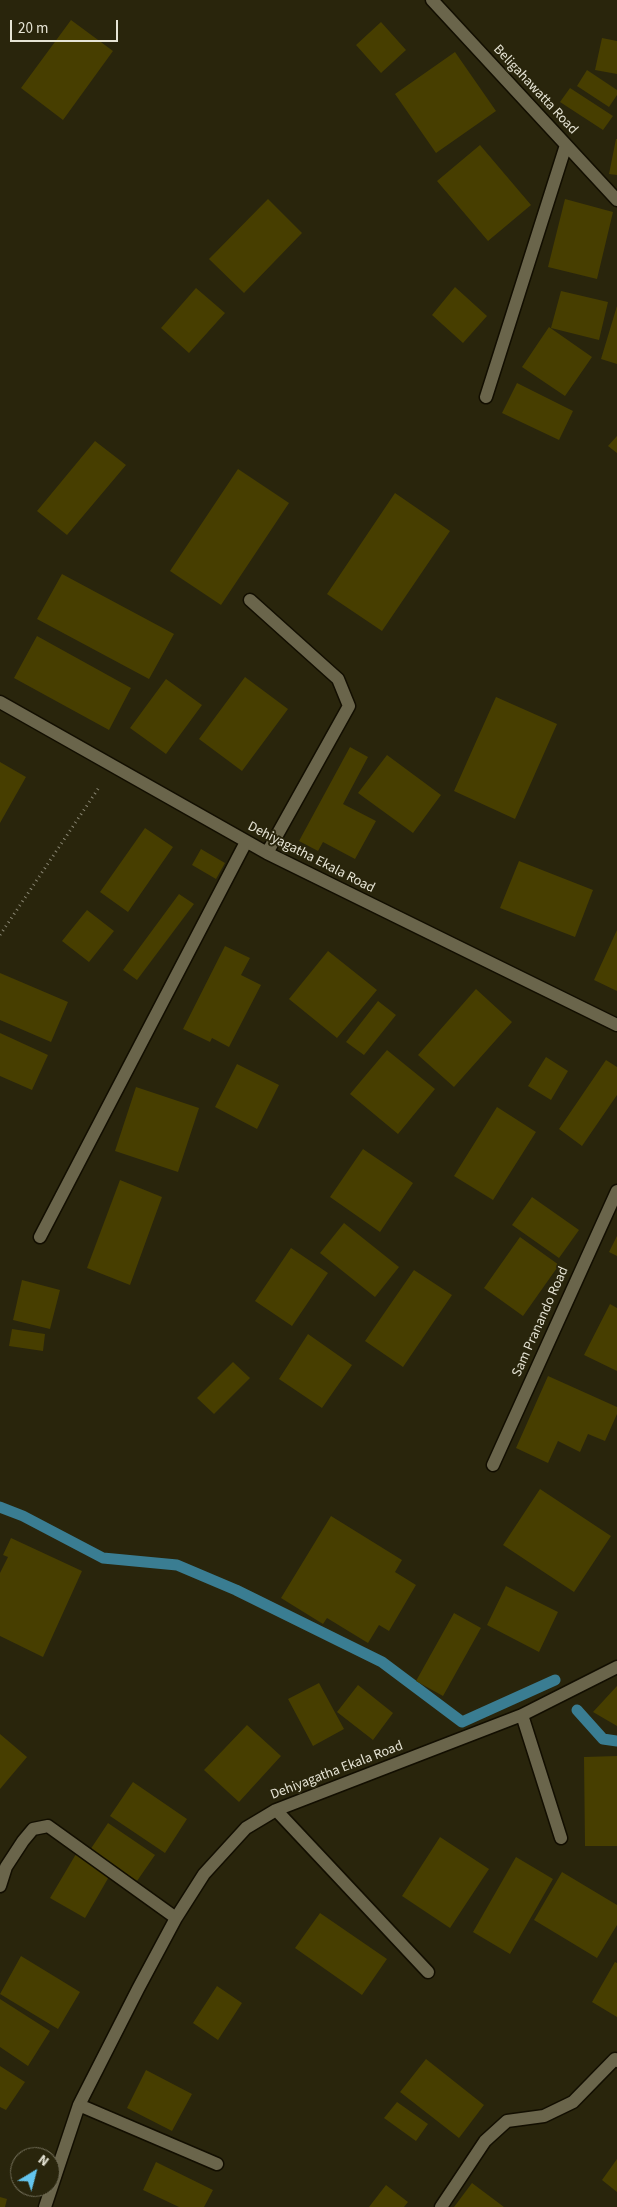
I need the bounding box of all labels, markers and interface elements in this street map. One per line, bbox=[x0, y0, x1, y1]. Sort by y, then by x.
scale bar bbox=[12, 10, 120, 42]
text: 20 m bbox=[18, 18, 48, 39]
street label: Beligahawatta Road bbox=[489, 42, 581, 138]
street label: Dehiyagatha Ekala Road bbox=[245, 819, 377, 897]
street label: Sam Pranando Road bbox=[509, 1264, 573, 1380]
street label: Dehiyagatha Ekala Road bbox=[268, 1738, 406, 1804]
north arrow bbox=[10, 2147, 60, 2197]
text: N bbox=[34, 2150, 53, 2172]

